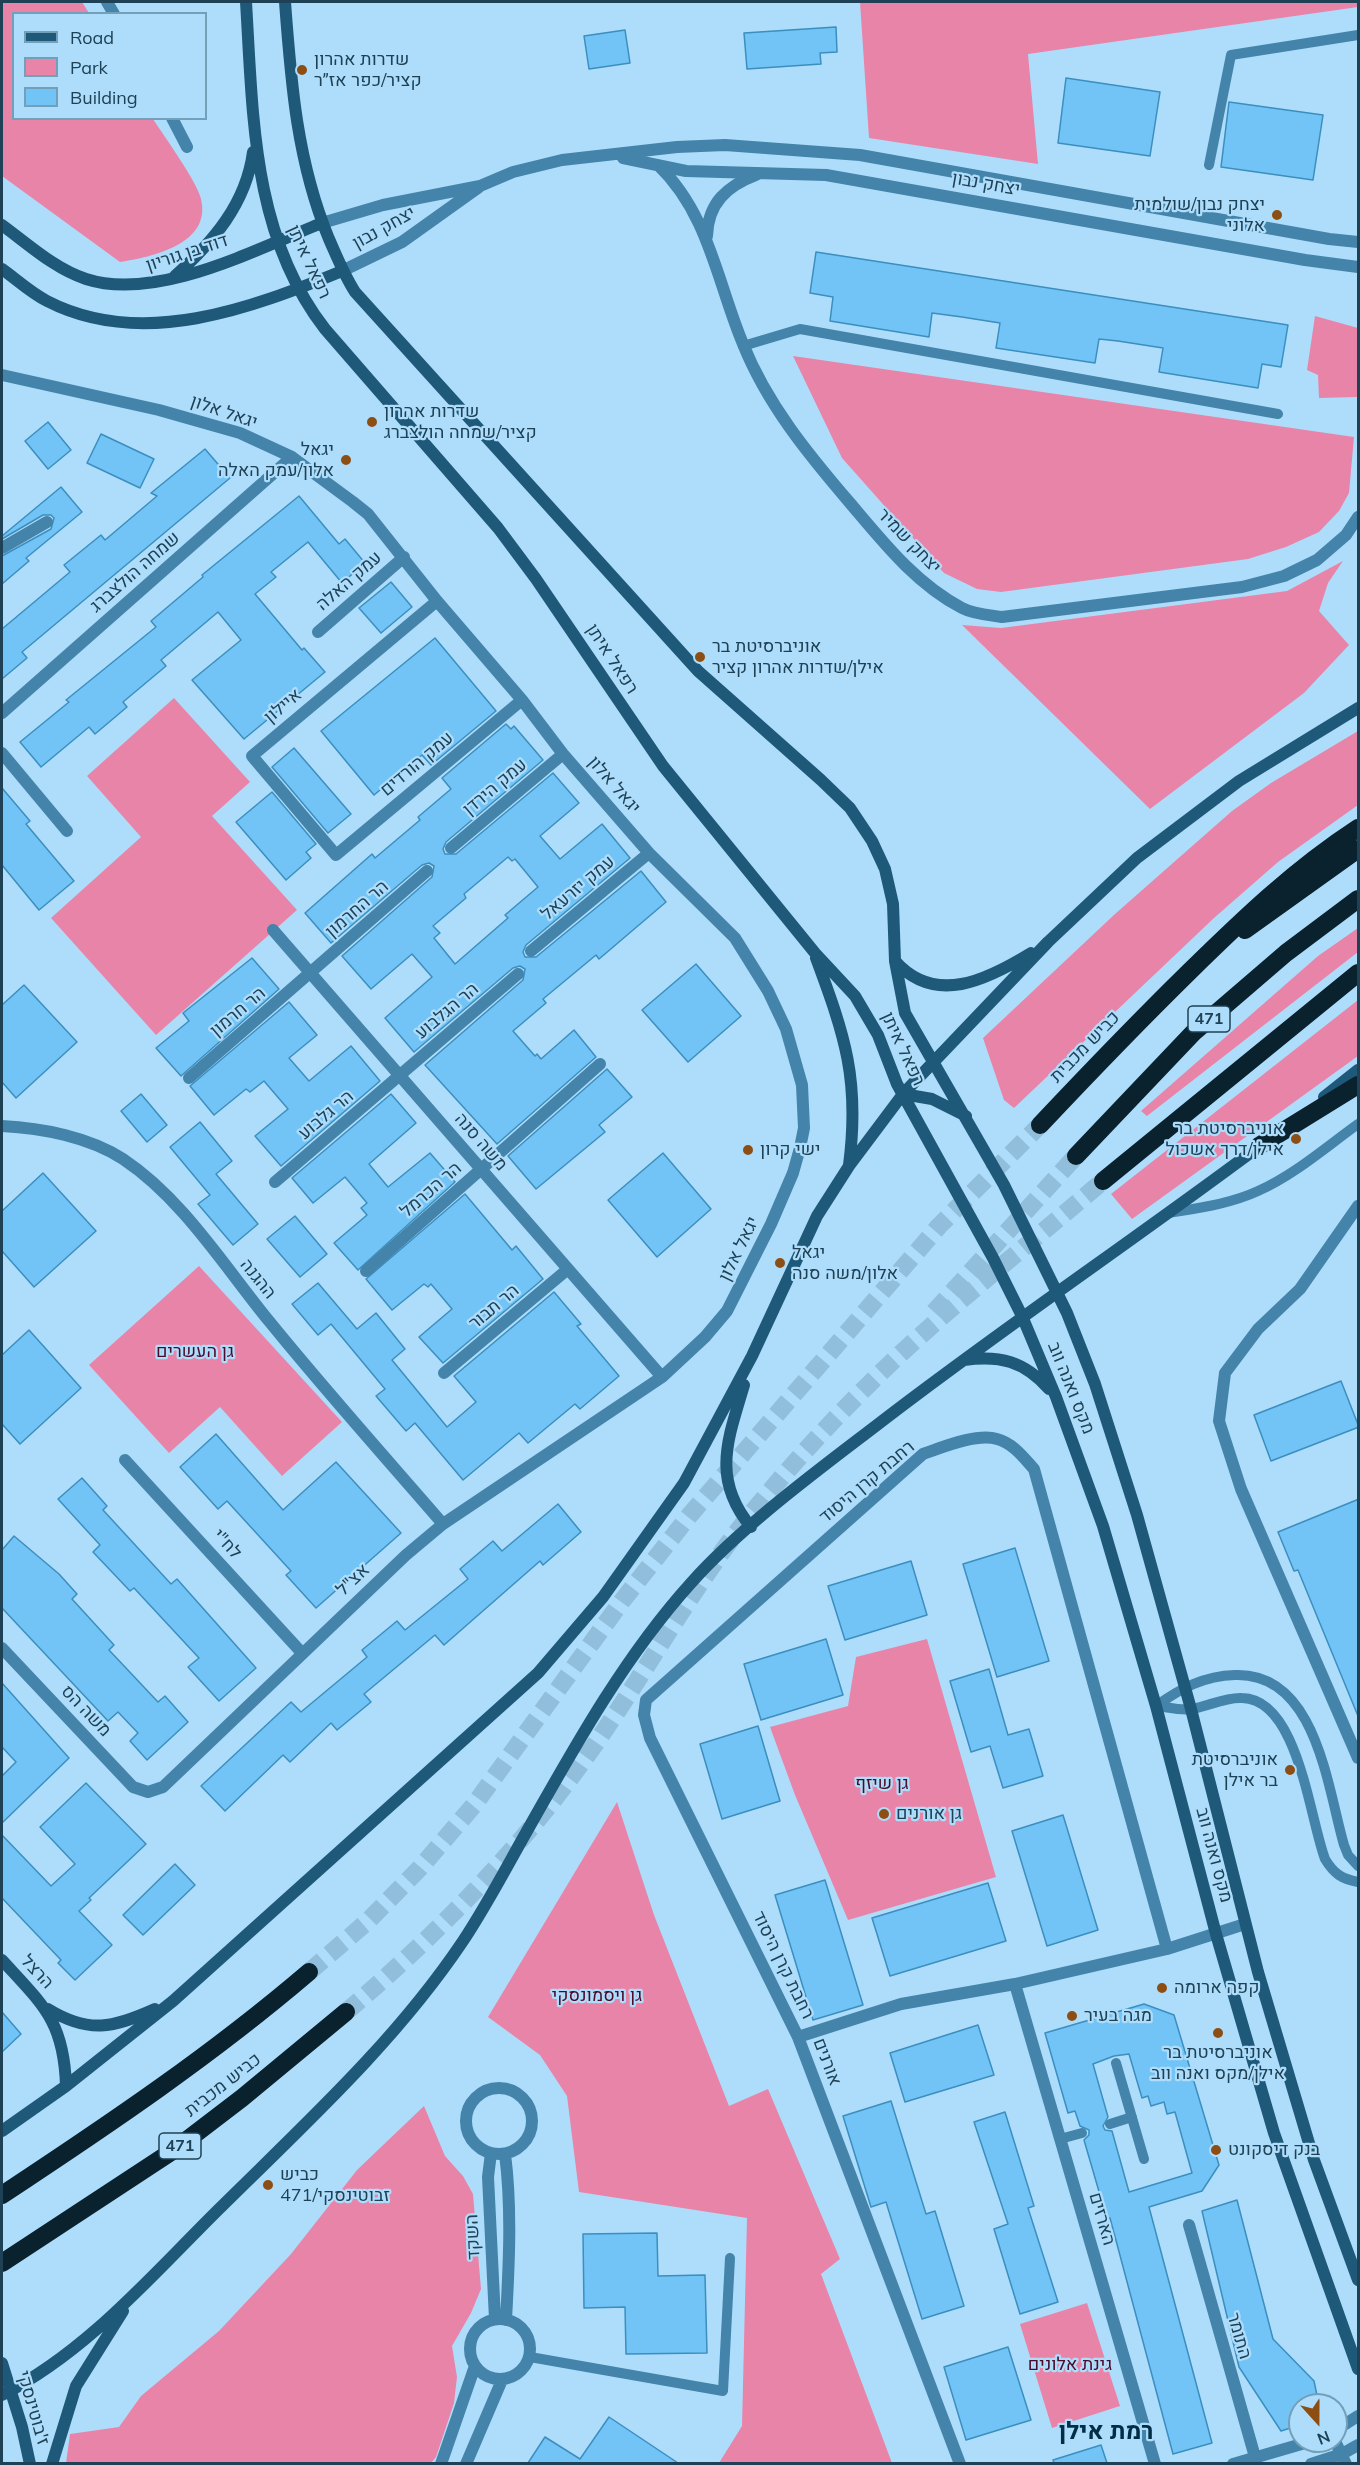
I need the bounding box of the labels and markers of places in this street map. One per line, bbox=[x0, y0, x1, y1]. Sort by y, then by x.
place label: שדרות אהרון קציר/כפר אז״ר bbox=[314, 49, 422, 92]
marker: שדרות אהרון קציר/כפר אז״ר bbox=[295, 63, 309, 77]
place label: יצחק נבון/שולמית אלוני bbox=[1134, 194, 1265, 236]
marker: יצחק נבון/שולמית אלוני bbox=[1270, 208, 1284, 222]
place label: שדרות אהרון קציר/שמחה הולצברג bbox=[384, 401, 537, 444]
marker: שדרות אהרון קציר/שמחה הולצברג bbox=[365, 415, 379, 429]
place label: יגאל אלון/עמק האלה bbox=[218, 439, 334, 482]
marker: יגאל אלון/עמק האלה bbox=[339, 453, 353, 467]
place label: אוניברסיטת בר אילן/שדרות אהרון קציר bbox=[712, 636, 884, 678]
marker: אוניברסיטת בר אילן/שדרות אהרון קציר bbox=[693, 650, 707, 664]
place label: אוניברסיטת בר אילן/דרך אשכול bbox=[1166, 1118, 1284, 1160]
marker: אוניברסיטת בר אילן/דרך אשכול bbox=[1289, 1132, 1303, 1146]
place label: ישי קרון bbox=[760, 1139, 820, 1161]
marker: ישי קרון bbox=[741, 1143, 755, 1157]
place label: יגאל אלון/משה סנה bbox=[792, 1242, 898, 1284]
marker: יגאל אלון/משה סנה bbox=[773, 1256, 787, 1270]
place label: אוניברסיטת בר אילן bbox=[1192, 1749, 1278, 1792]
marker: אוניברסיטת בר אילן bbox=[1283, 1763, 1297, 1777]
place label: גן אורנים bbox=[896, 1803, 962, 1825]
marker: גן אורנים bbox=[877, 1807, 891, 1821]
place label: קפה ארומה bbox=[1174, 1977, 1259, 1999]
marker: קפה ארומה bbox=[1155, 1981, 1169, 1995]
place label: מגה בעיר bbox=[1084, 2005, 1152, 2027]
marker: מגה בעיר bbox=[1065, 2009, 1079, 2023]
marker: אוניברסיטת בר אילן/מקס ואנה ווב bbox=[1211, 2026, 1225, 2040]
place label: אוניברסיטת בר אילן/מקס ואנה ווב bbox=[1151, 2042, 1285, 2084]
place label: בנק דיסקונט bbox=[1228, 2139, 1320, 2161]
marker: בנק דיסקונט bbox=[1209, 2143, 1223, 2157]
place label: כביש 471/זבוטינסקי bbox=[280, 2164, 390, 2206]
marker: כביש 471/זבוטינסקי bbox=[261, 2178, 275, 2192]

